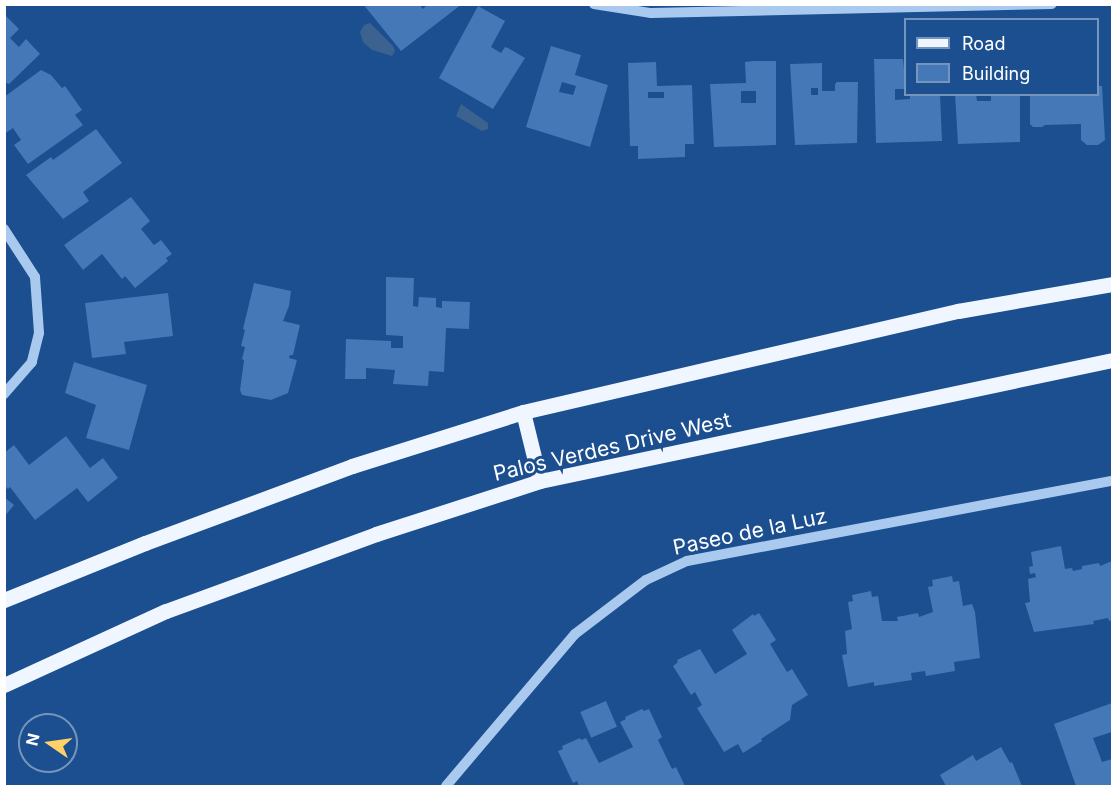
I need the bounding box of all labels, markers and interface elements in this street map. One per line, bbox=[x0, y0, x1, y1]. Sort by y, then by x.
legend bbox=[904, 18, 1099, 96]
text: Road bbox=[962, 33, 1005, 54]
text: Building bbox=[962, 63, 1030, 84]
street label: Palos Verdes Drive West bbox=[491, 407, 733, 487]
street label: Paseo de la Luz bbox=[671, 503, 829, 561]
north arrow bbox=[18, 713, 78, 773]
text: N bbox=[21, 731, 44, 748]

